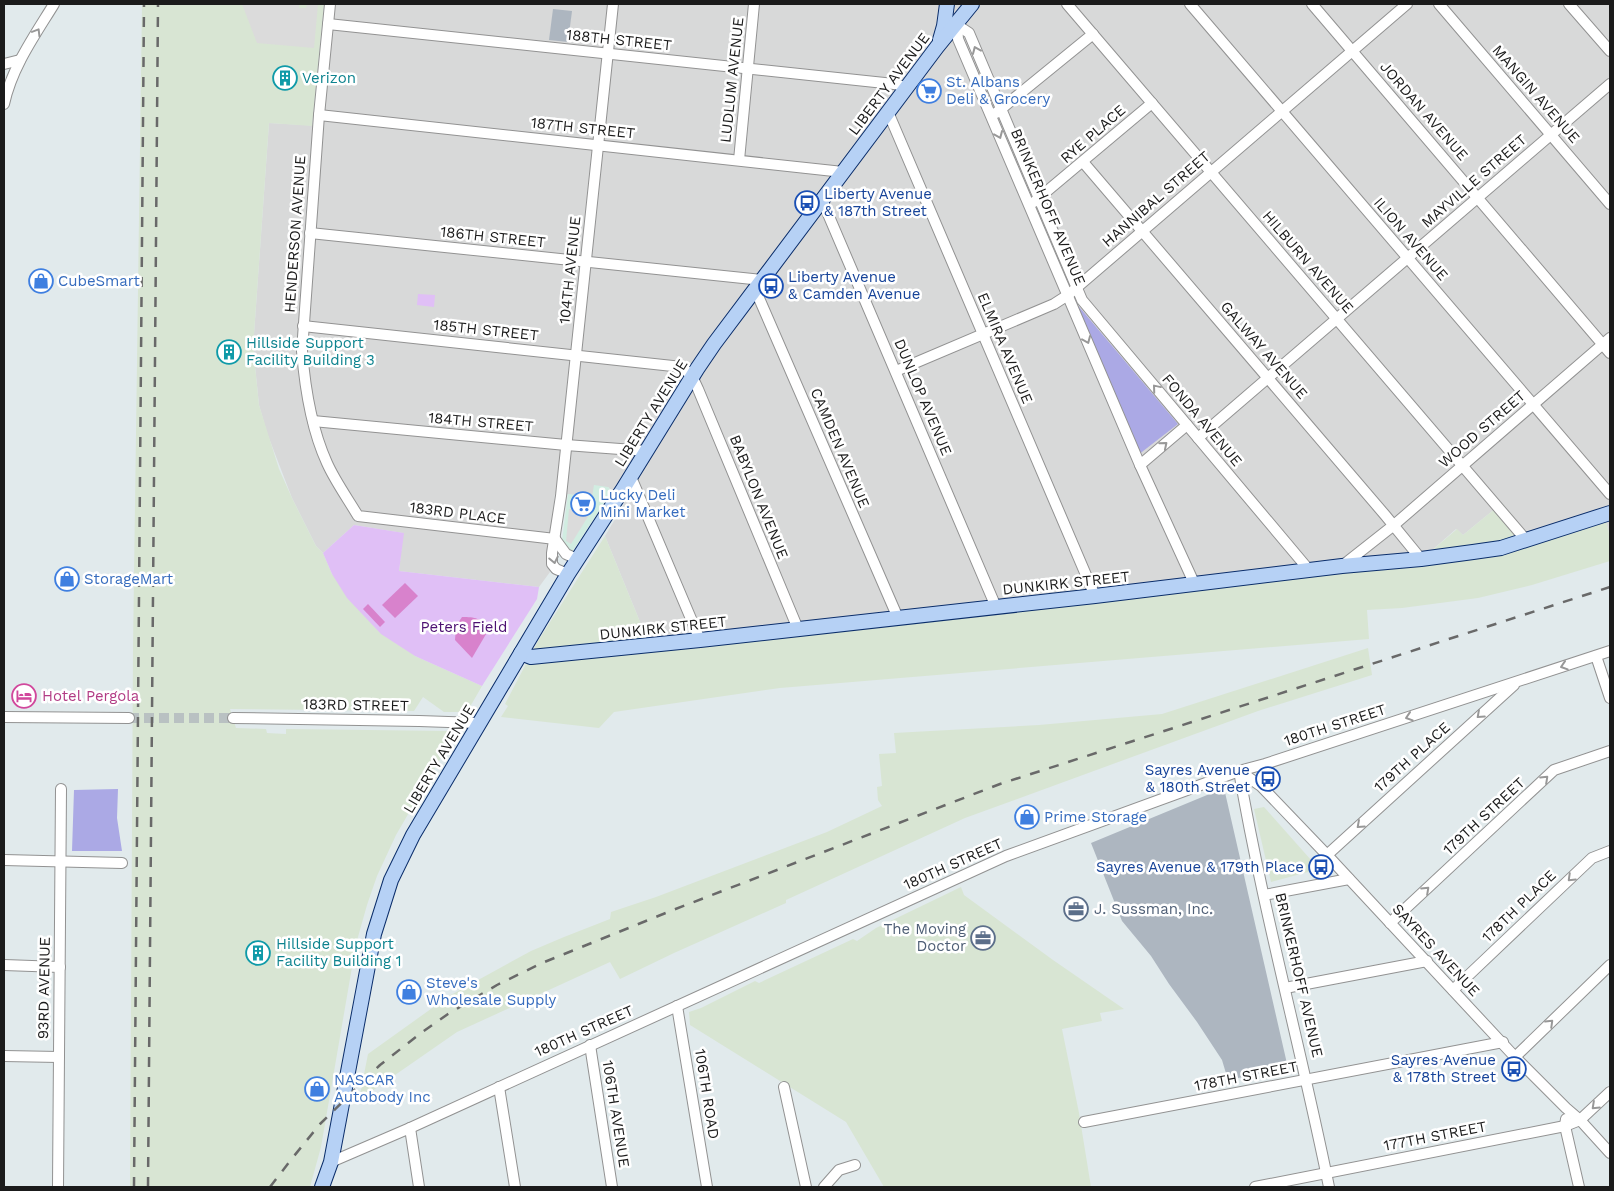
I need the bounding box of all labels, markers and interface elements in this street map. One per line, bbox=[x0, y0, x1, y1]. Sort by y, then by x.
street label: LUDLUM AVENUE bbox=[716, 16, 748, 144]
street label: 188TH STREET bbox=[565, 26, 673, 54]
one-way arrow bbox=[31, 28, 41, 37]
street label: LIBERTY AVENUE bbox=[845, 29, 933, 139]
street label: MANGIN AVENUE bbox=[1489, 41, 1583, 147]
one-way arrow bbox=[971, 46, 982, 55]
street label: JORDAN AVENUE bbox=[1376, 58, 1472, 164]
building icon: Verizon bbox=[272, 65, 298, 91]
place label: Verizon bbox=[302, 69, 356, 87]
place label: St. Albans Deli & Grocery bbox=[946, 73, 1051, 108]
supermarket icon: St. Albans Deli & Grocery bbox=[916, 78, 942, 104]
street label: RYE PLACE bbox=[1057, 101, 1129, 167]
street label: 187TH STREET bbox=[530, 114, 636, 142]
street label: BRINKERHOFF AVENUE bbox=[1007, 126, 1089, 288]
one-way arrow bbox=[993, 130, 1004, 139]
street label: MAYVILLE STREET bbox=[1418, 130, 1530, 232]
street label: HANNIBAL STREET bbox=[1098, 147, 1214, 251]
street label: HENDERSON AVENUE bbox=[281, 155, 309, 313]
place label: Liberty Avenue & 187th Street bbox=[824, 185, 932, 220]
bus stop icon: Liberty Avenue & 187th Street bbox=[794, 190, 820, 216]
street label: ILION AVENUE bbox=[1370, 194, 1452, 284]
street label: HILBURN AVENUE bbox=[1259, 207, 1357, 317]
street label: 104TH AVENUE bbox=[555, 215, 585, 325]
street label: 186TH STREET bbox=[439, 223, 547, 251]
shop icon: CubeSmart bbox=[28, 268, 54, 294]
place label: Liberty Avenue & Camden Avenue bbox=[788, 268, 920, 303]
place label: CubeSmart bbox=[58, 272, 141, 290]
bus stop icon: Liberty Avenue & Camden Avenue bbox=[758, 273, 784, 299]
street label: ELMIRA AVENUE bbox=[973, 290, 1037, 406]
street label: GALWAY AVENUE bbox=[1217, 298, 1311, 402]
street label: 185TH STREET bbox=[433, 316, 539, 344]
place label: Hillside Support Facility Building 3 bbox=[246, 334, 375, 369]
street label: DUNLOP AVENUE bbox=[890, 336, 956, 458]
one-way arrow bbox=[1081, 336, 1091, 344]
building icon: Hillside Support Facility Building 3 bbox=[216, 339, 242, 365]
street label: LIBERTY AVENUE bbox=[611, 356, 691, 470]
street label: FONDA AVENUE bbox=[1158, 370, 1246, 470]
street label: CAMDEN AVENUE bbox=[807, 385, 873, 511]
one-way arrow bbox=[1153, 385, 1162, 394]
street label: WOOD STREET bbox=[1435, 386, 1529, 472]
street label: 184TH STREET bbox=[428, 408, 534, 436]
street label: BABYLON AVENUE bbox=[726, 432, 792, 562]
one-way arrow bbox=[1158, 442, 1167, 451]
place label: Lucky Deli Mini Market bbox=[600, 486, 686, 521]
supermarket icon: Lucky Deli Mini Market bbox=[570, 491, 596, 517]
street label: 183RD PLACE bbox=[409, 498, 507, 528]
one-way arrow bbox=[548, 556, 559, 565]
shop icon: StorageMart bbox=[54, 566, 80, 592]
street label: DUNKIRK STREET bbox=[1001, 567, 1131, 599]
place label: StorageMart bbox=[84, 570, 174, 588]
street label: DUNKIRK STREET bbox=[598, 612, 728, 644]
park label: Peters Field bbox=[420, 618, 508, 636]
one-way arrow bbox=[1560, 661, 1569, 671]
hotel icon: Hotel Pergola bbox=[11, 683, 37, 709]
place label: Hotel Pergola bbox=[42, 687, 140, 705]
street label: 183RD STREET bbox=[303, 695, 409, 715]
street label: 180TH STREET bbox=[1282, 700, 1388, 750]
street label: LIBERTY AVENUE bbox=[399, 701, 479, 817]
one-way arrow bbox=[1477, 709, 1486, 718]
one-way arrow bbox=[1406, 711, 1414, 721]
street label: 179TH PLACE bbox=[1370, 718, 1454, 796]
place label: Sayres Avenue & 180th Street bbox=[1145, 761, 1251, 796]
bus stop icon: Sayres Avenue & 180th Street bbox=[1255, 766, 1281, 792]
street label: 179TH STREET bbox=[1439, 774, 1529, 858]
one-way arrow bbox=[1539, 776, 1548, 785]
shop icon: Prime Storage bbox=[1014, 804, 1040, 830]
place label: Prime Storage bbox=[1044, 808, 1147, 826]
one-way arrow bbox=[1357, 819, 1366, 828]
street label: 180TH STREET bbox=[901, 834, 1005, 894]
bus stop icon: Sayres Avenue & 179th Place bbox=[1308, 854, 1334, 880]
place label: Sayres Avenue & 179th Place bbox=[1096, 858, 1304, 876]
street label: 178TH PLACE bbox=[1478, 866, 1560, 946]
one-way arrow bbox=[1567, 872, 1576, 881]
one-way arrow bbox=[1420, 887, 1429, 896]
street label: BRINKERHOFF AVENUE bbox=[1271, 891, 1327, 1059]
office icon: J. Sussman, Inc. bbox=[1063, 896, 1089, 922]
place label: J. Sussman, Inc. bbox=[1094, 900, 1213, 918]
street label: SAYRES AVENUE bbox=[1389, 900, 1483, 1000]
place label: The Moving Doctor bbox=[883, 920, 966, 955]
office icon: The Moving Doctor bbox=[970, 925, 996, 951]
place label: Hillside Support Facility Building 1 bbox=[276, 935, 402, 970]
street label: 93RD AVENUE bbox=[34, 937, 54, 1039]
building icon: Hillside Support Facility Building 1 bbox=[245, 940, 271, 966]
place label: Steve's Wholesale Supply bbox=[426, 974, 557, 1009]
shop icon: Steve's Wholesale Supply bbox=[396, 979, 422, 1005]
street label: 180TH STREET bbox=[532, 1001, 636, 1061]
one-way arrow bbox=[1544, 1020, 1553, 1029]
street label: 106TH ROAD bbox=[691, 1048, 723, 1140]
place label: Sayres Avenue & 178th Street bbox=[1391, 1051, 1497, 1086]
bus stop icon: Sayres Avenue & 178th Street bbox=[1501, 1056, 1527, 1082]
street label: 178TH STREET bbox=[1193, 1057, 1299, 1095]
street label: 106TH AVENUE bbox=[599, 1059, 633, 1169]
place label: NASCAR Autobody Inc bbox=[334, 1071, 431, 1106]
shop icon: NASCAR Autobody Inc bbox=[304, 1076, 330, 1102]
one-way arrow bbox=[1592, 1100, 1601, 1109]
street label: 177TH STREET bbox=[1382, 1117, 1488, 1155]

